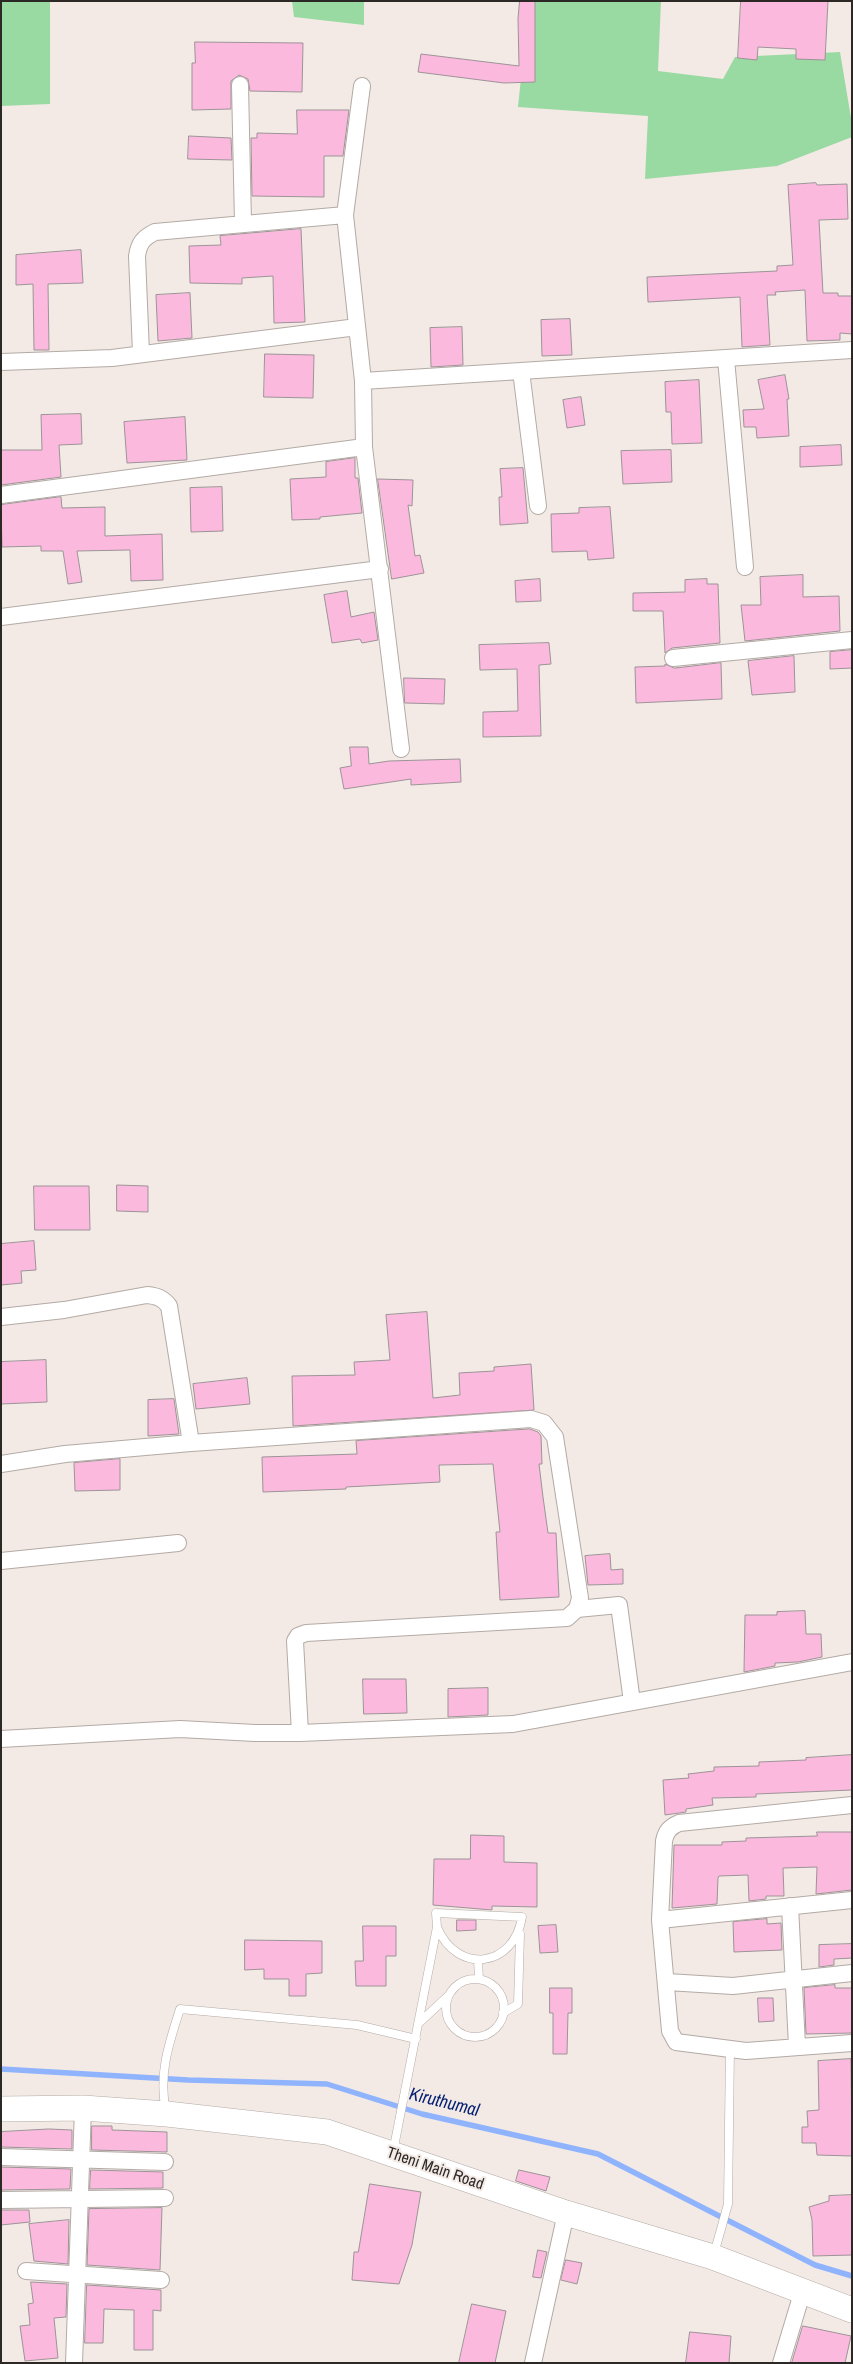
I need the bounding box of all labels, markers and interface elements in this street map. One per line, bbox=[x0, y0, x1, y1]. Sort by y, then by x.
water label: Kiruthumal bbox=[407, 2084, 481, 2122]
street label: Theni Main Road bbox=[384, 2143, 486, 2195]

